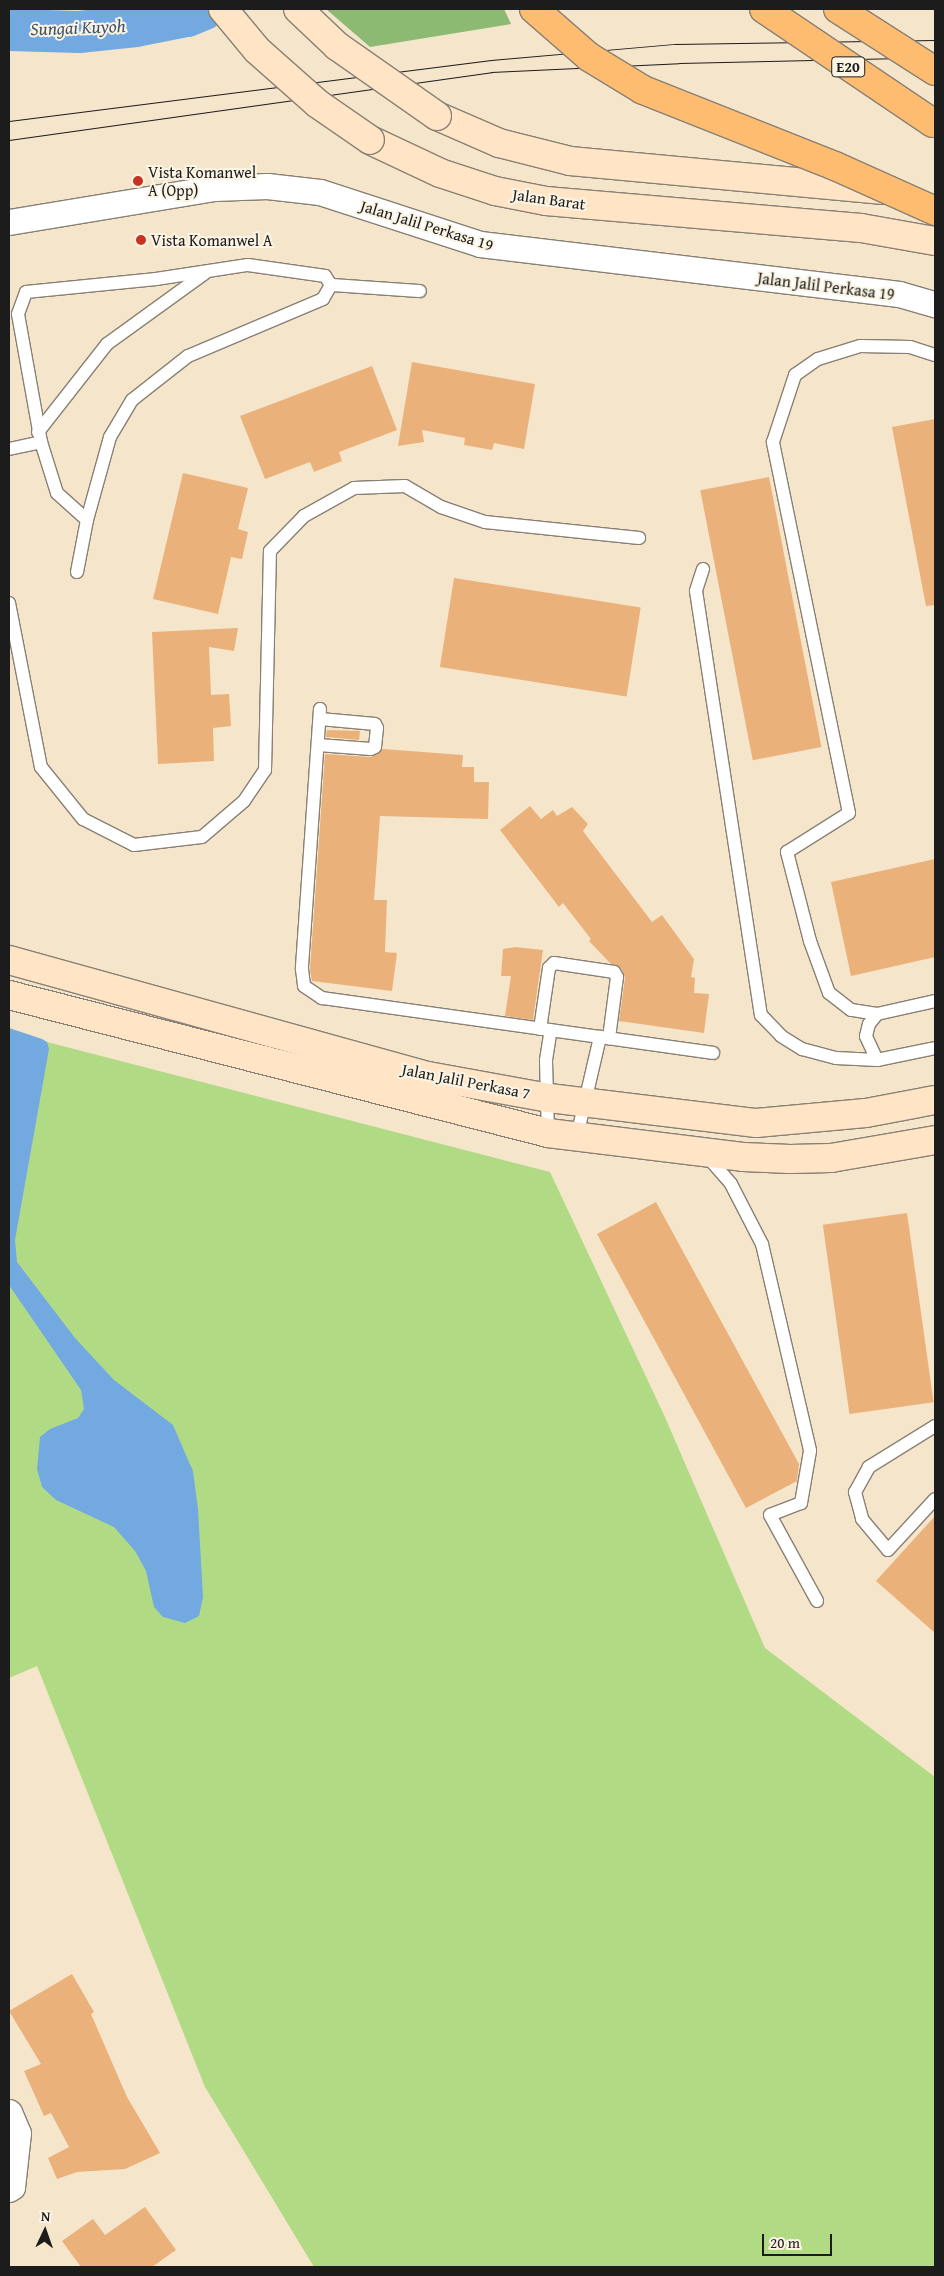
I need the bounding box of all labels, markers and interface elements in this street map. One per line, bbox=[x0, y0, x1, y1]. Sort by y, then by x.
water label: Sungai Kuyoh bbox=[30, 16, 126, 40]
road number: E20 bbox=[830, 54, 866, 80]
place label: Vista Komanwel A (Opp) bbox=[148, 162, 256, 200]
marker: Vista Komanwel A (Opp) bbox=[132, 175, 144, 187]
street label: Jalan Barat bbox=[511, 184, 587, 214]
street label: Jalan Jalil Perkasa 19 bbox=[358, 196, 496, 254]
place label: Vista Komanwel A bbox=[151, 230, 273, 250]
marker: Vista Komanwel A bbox=[135, 234, 147, 246]
street label: Jalan Jalil Perkasa 19 bbox=[756, 268, 896, 304]
street label: Jalan Jalil Perkasa 7 bbox=[400, 1059, 532, 1103]
north arrow bbox=[20, 2206, 70, 2256]
text: N bbox=[41, 2206, 51, 2226]
scale bar bbox=[764, 2224, 834, 2256]
text: 20 m bbox=[770, 2232, 800, 2253]

